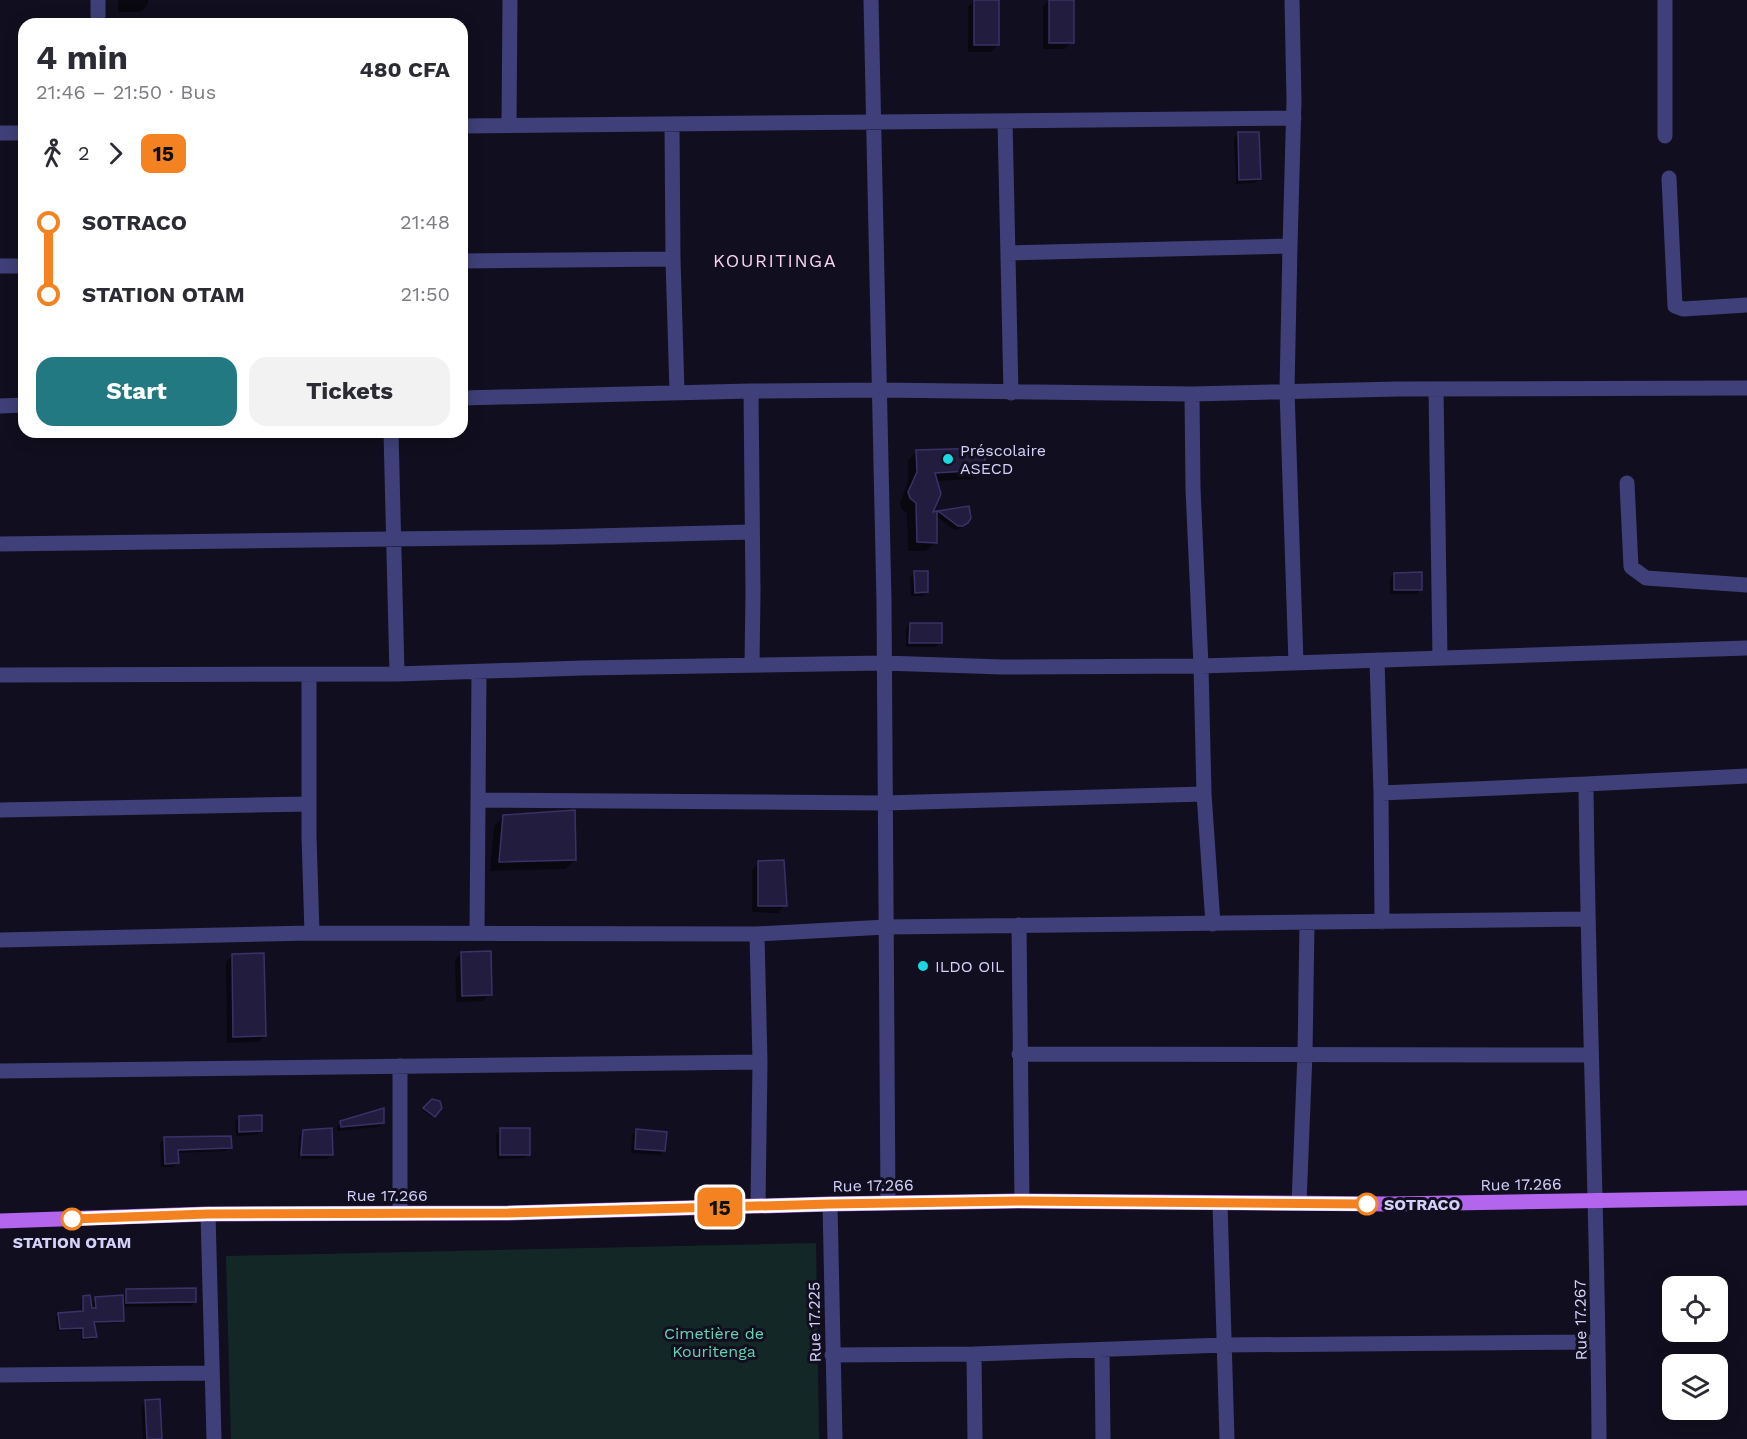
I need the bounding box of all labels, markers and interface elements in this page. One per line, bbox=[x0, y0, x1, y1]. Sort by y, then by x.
text: 4 min bbox=[36, 38, 128, 77]
text: 480 CFA bbox=[360, 57, 450, 82]
text: 21:46 – 21:50 · Bus bbox=[36, 80, 216, 104]
icon: walk bbox=[36, 137, 69, 170]
icon: forward bbox=[99, 137, 132, 170]
text: 2 bbox=[78, 141, 90, 165]
text: 15 bbox=[153, 141, 174, 166]
text: SOTRACO bbox=[82, 210, 187, 235]
text: 21:48 bbox=[400, 210, 450, 234]
district label: KOURITINGA bbox=[713, 250, 837, 271]
text: STATION OTAM bbox=[82, 282, 245, 307]
text: 21:50 bbox=[401, 282, 450, 306]
button: Start bbox=[36, 357, 237, 426]
button: Tickets bbox=[249, 357, 450, 426]
place label: Préscolaire ASECD bbox=[960, 441, 1046, 478]
marker: Préscolaire ASECD bbox=[941, 452, 955, 466]
place label: ILDO OIL bbox=[935, 957, 1005, 976]
marker: ILDO OIL bbox=[916, 959, 930, 973]
street label: Rue 17.266 bbox=[1480, 1174, 1562, 1195]
street label: Rue 17.266 bbox=[832, 1175, 914, 1196]
street label: Rue 17.266 bbox=[346, 1186, 428, 1205]
line badge: 15 bbox=[693, 1188, 747, 1226]
marker: SOTRACO bbox=[1356, 1193, 1378, 1215]
text: 15 bbox=[709, 1195, 731, 1220]
place label: SOTRACO bbox=[1384, 1195, 1460, 1214]
marker: STATION OTAM bbox=[61, 1208, 83, 1230]
place label: STATION OTAM bbox=[13, 1233, 131, 1252]
map controls bbox=[1662, 1276, 1728, 1420]
button: locate bbox=[1662, 1276, 1728, 1342]
street label: Rue 17.267 bbox=[1570, 1280, 1591, 1360]
street label: Rue 17.225 bbox=[804, 1282, 825, 1362]
park label: Cimetière de Kouritenga bbox=[664, 1324, 764, 1361]
button: layers bbox=[1662, 1354, 1728, 1420]

